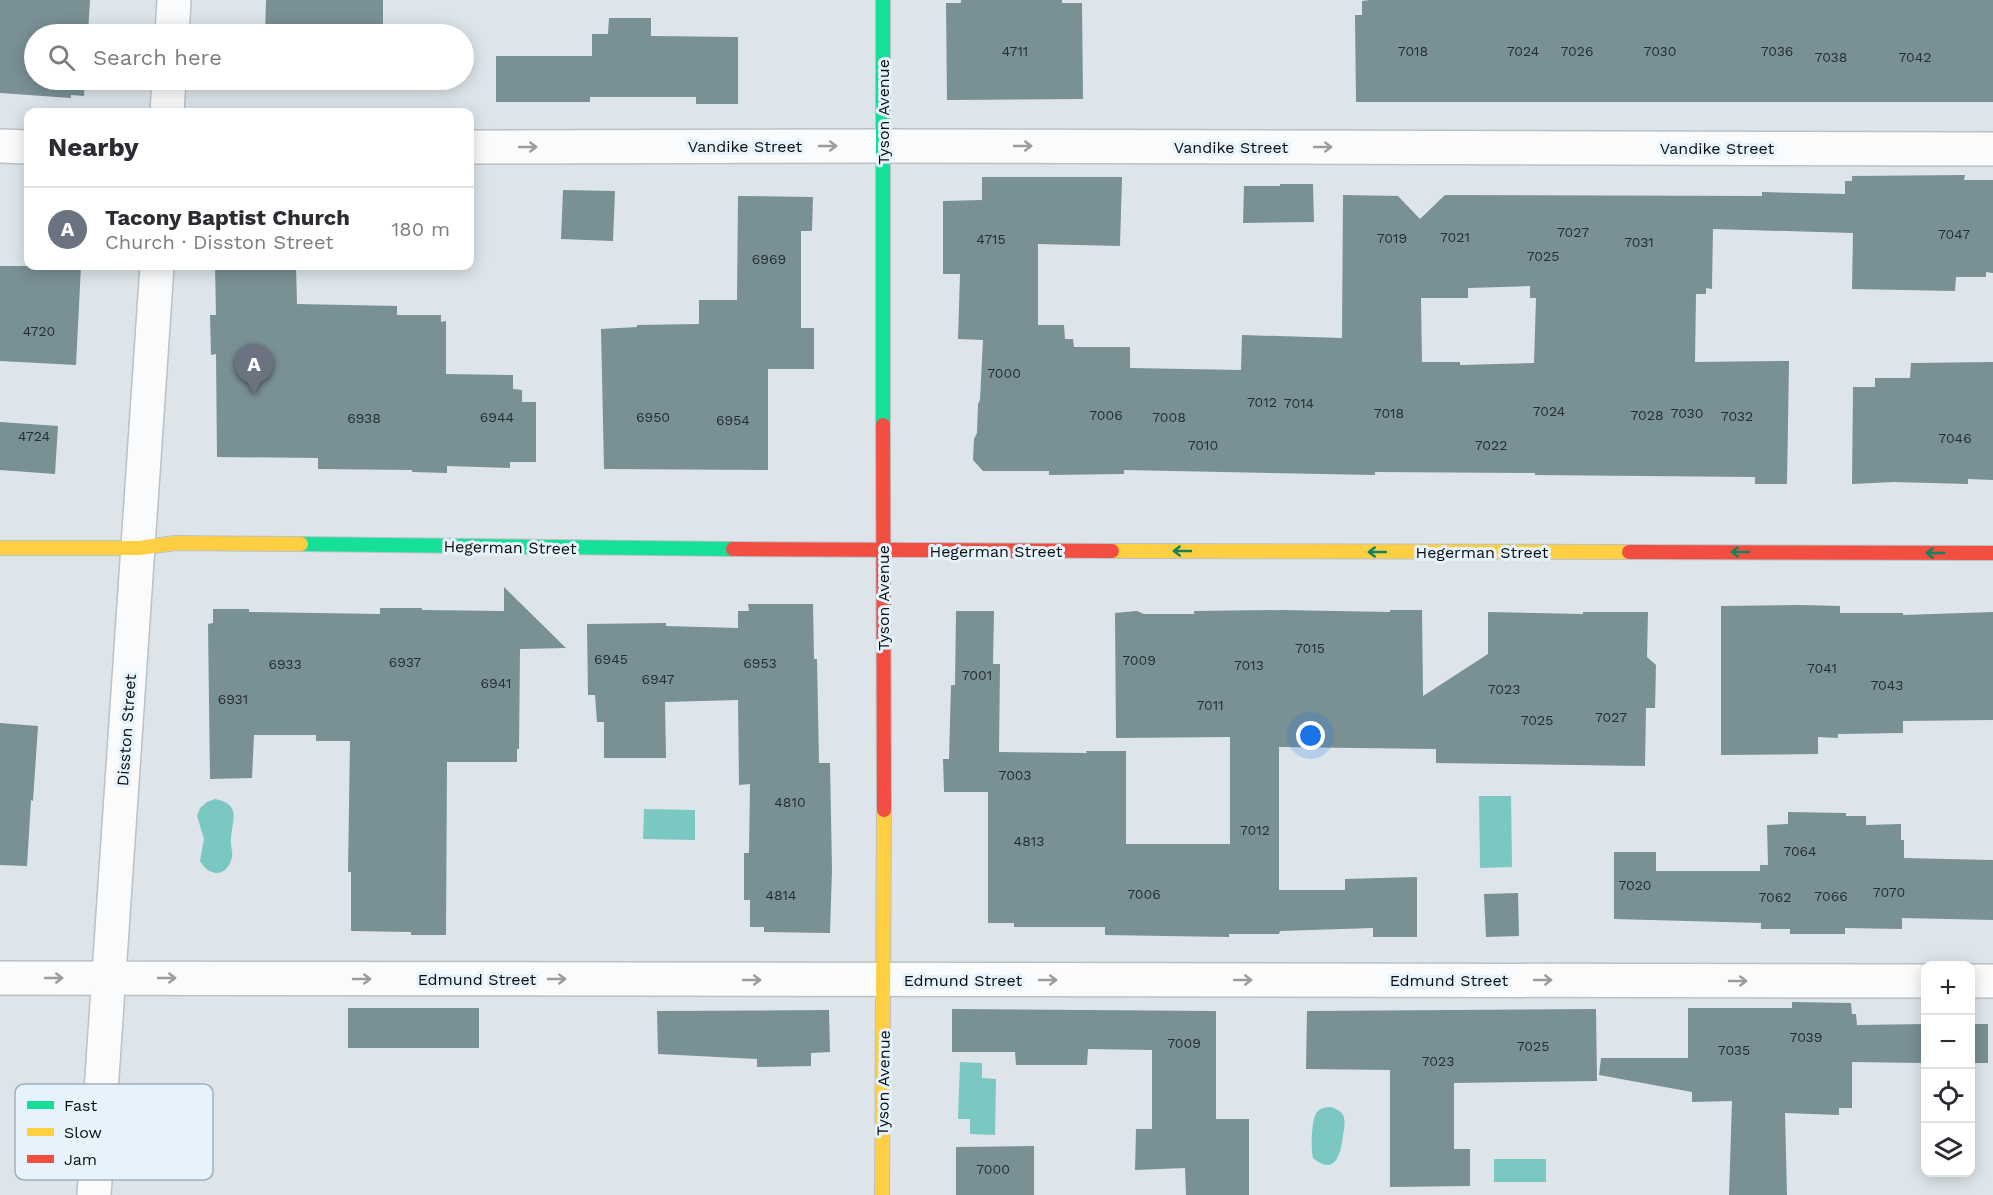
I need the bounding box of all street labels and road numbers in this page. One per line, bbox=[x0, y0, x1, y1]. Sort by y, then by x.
street label: Tyson Avenue bbox=[874, 59, 893, 165]
street label: Vandike Street bbox=[688, 137, 802, 156]
street label: Vandike Street bbox=[1174, 138, 1288, 157]
street label: Vandike Street bbox=[1660, 139, 1774, 158]
street label: Hegerman Street bbox=[443, 537, 577, 558]
street label: Hegerman Street bbox=[930, 542, 1063, 561]
street label: Hegerman Street bbox=[1416, 543, 1549, 562]
street label: Tyson Avenue bbox=[874, 545, 893, 651]
street label: Disston Street bbox=[113, 673, 140, 787]
street label: Edmund Street bbox=[418, 970, 537, 989]
street label: Edmund Street bbox=[904, 971, 1023, 990]
street label: Edmund Street bbox=[1390, 971, 1509, 990]
street label: Tyson Avenue bbox=[873, 1030, 894, 1136]

